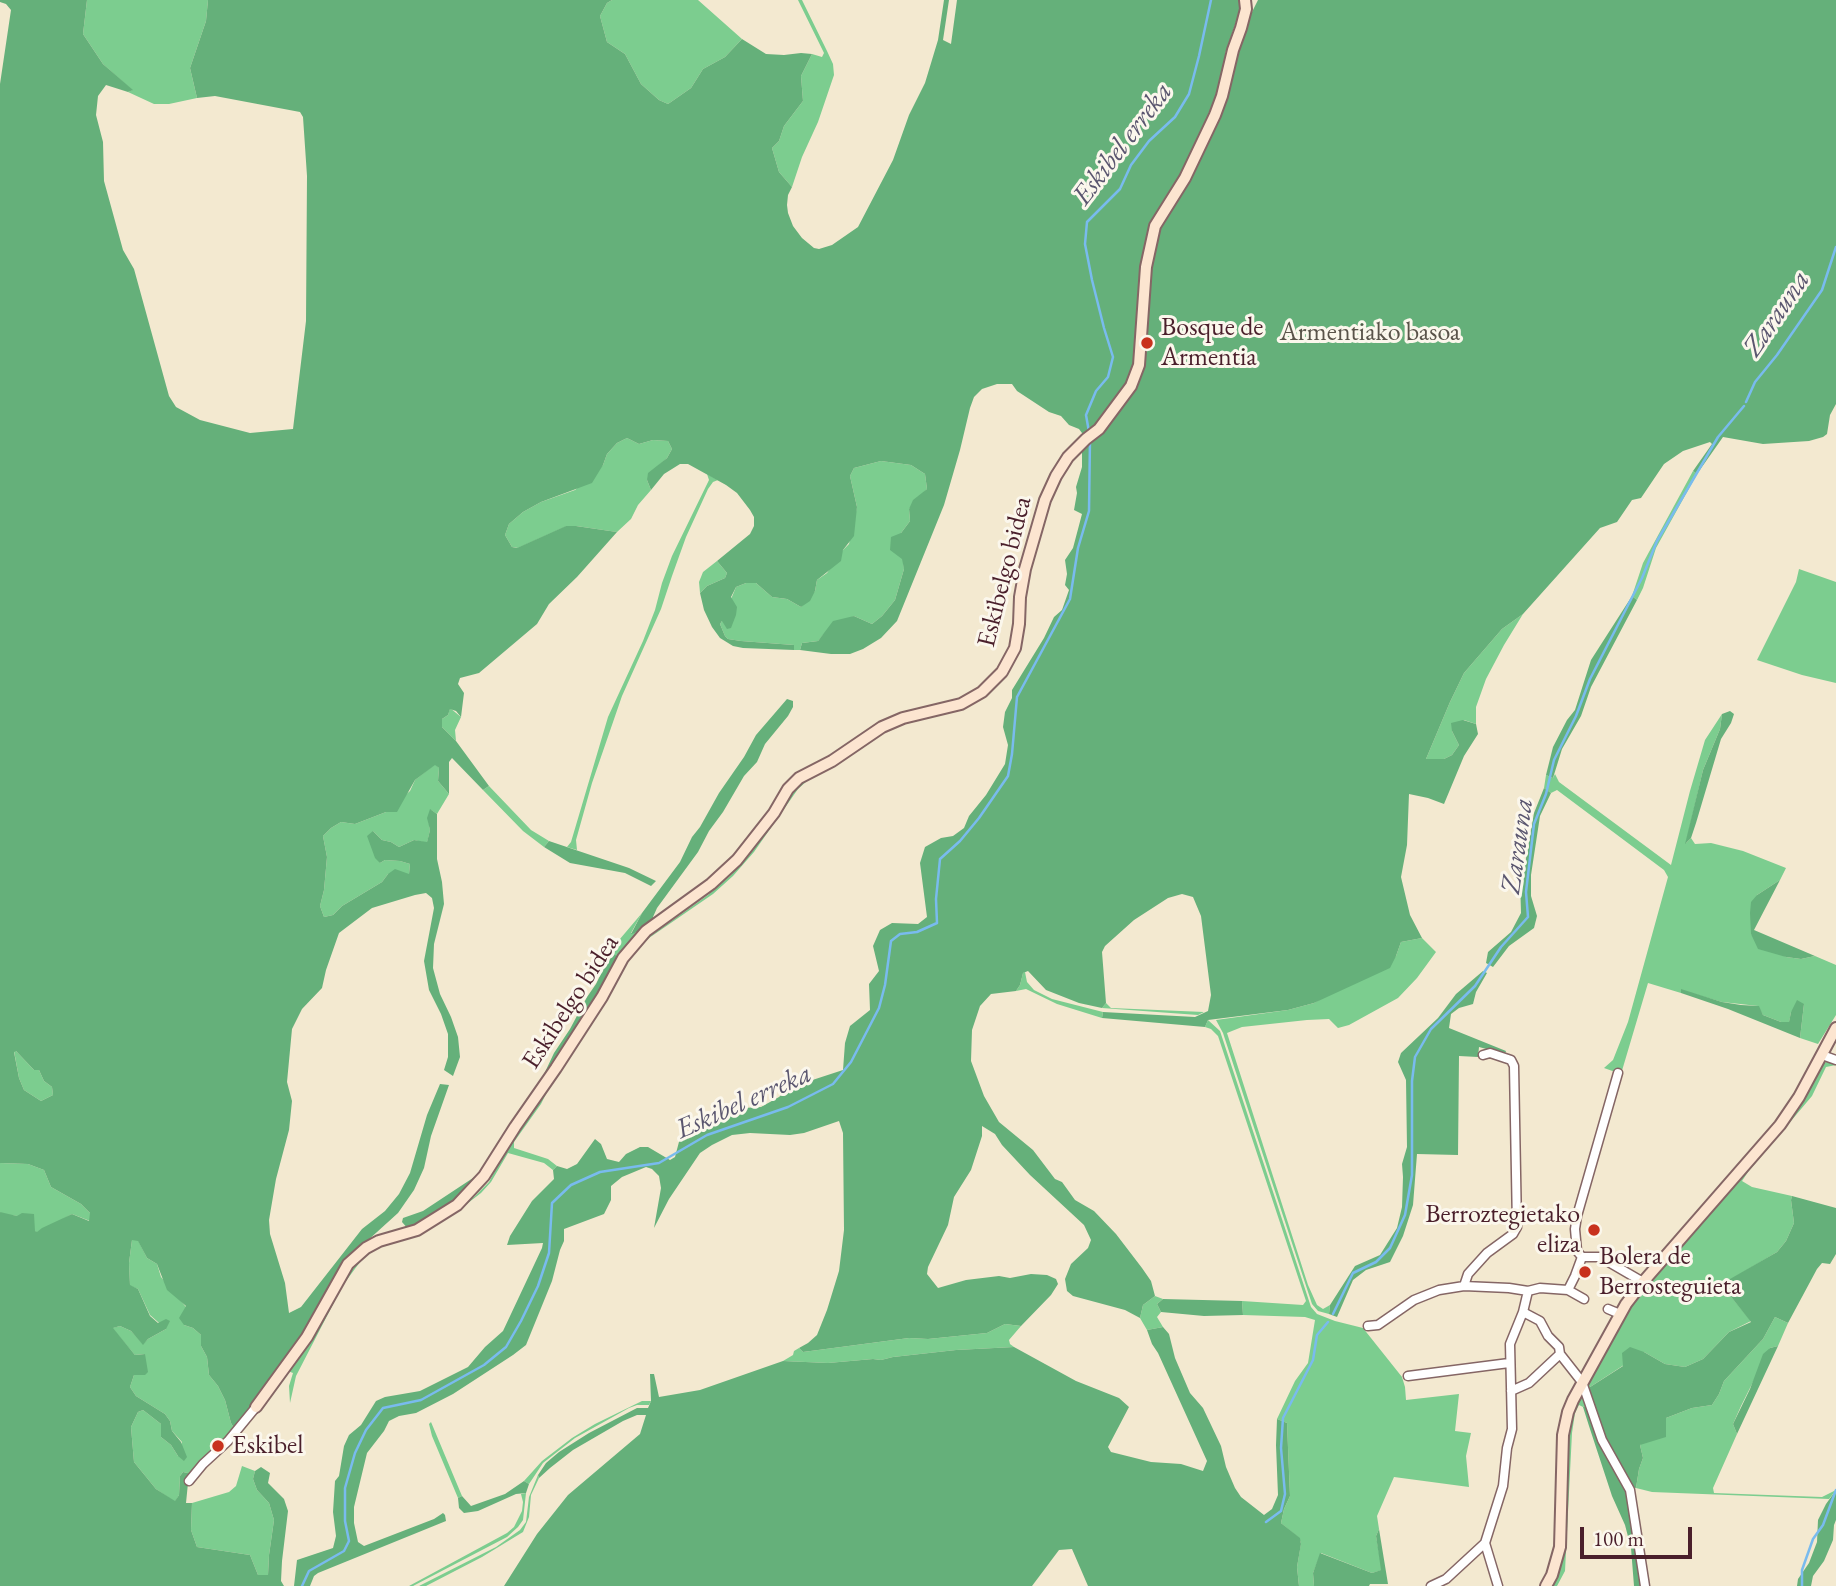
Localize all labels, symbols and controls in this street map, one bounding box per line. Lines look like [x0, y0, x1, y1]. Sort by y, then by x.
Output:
water label: Eskibel erreka [1066, 76, 1180, 212]
water label: Zarauna [1736, 265, 1818, 363]
place label: Bosque de Armentia [1161, 312, 1263, 374]
park label: Armentiako basoa [1280, 317, 1460, 349]
marker: Bosque de Armentia [1139, 335, 1155, 351]
street label: Eskibelgo bidea [971, 493, 1039, 651]
water label: Zarauna [1495, 796, 1541, 896]
street label: Eskibelgo bidea [516, 929, 626, 1075]
water label: Eskibel erreka [671, 1057, 817, 1147]
place label: Berroztegietako eliza [1425, 1199, 1580, 1260]
marker: Berroztegietako eliza [1586, 1222, 1602, 1238]
place label: Bolera de Berrosteguieta [1599, 1241, 1741, 1302]
marker: Bolera de Berrosteguieta [1577, 1264, 1593, 1280]
place label: Eskibel [232, 1430, 303, 1462]
marker: Eskibel [210, 1438, 226, 1454]
scale bar [1584, 1512, 1696, 1556]
text: 100 m [1593, 1525, 1644, 1552]

